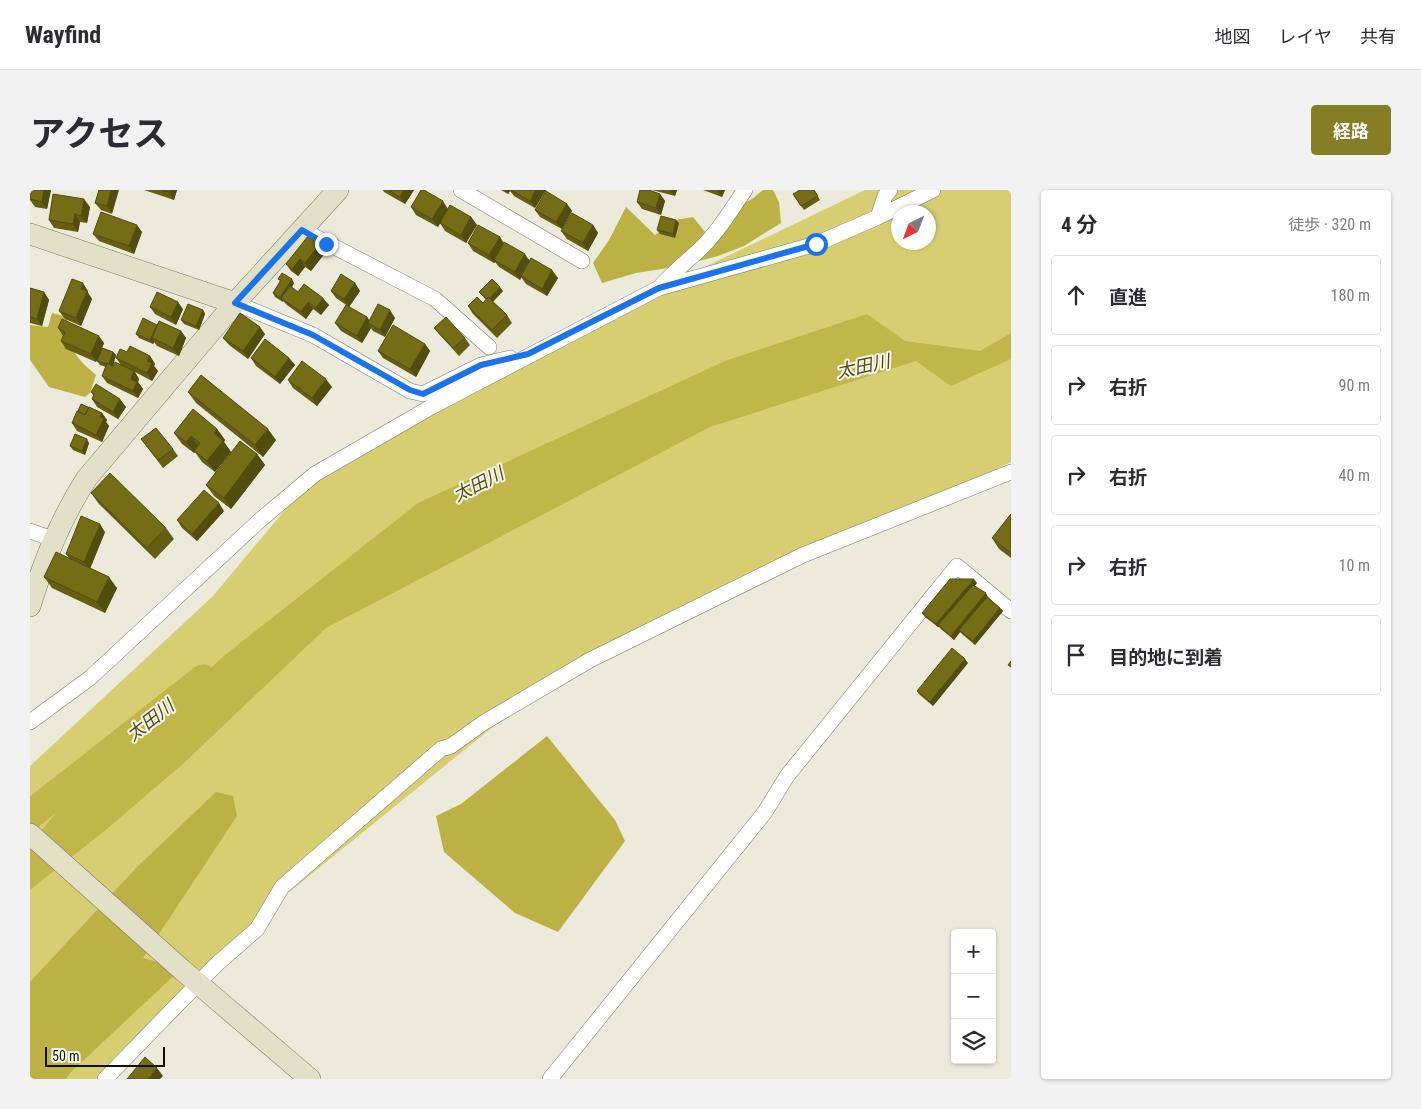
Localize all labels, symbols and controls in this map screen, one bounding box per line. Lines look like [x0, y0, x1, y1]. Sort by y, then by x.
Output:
text: Wayfind [25, 21, 101, 49]
text: 地図 [1215, 26, 1251, 47]
text: レイヤ [1279, 26, 1332, 47]
text: 共有 [1360, 26, 1396, 47]
button: 経路 [1311, 105, 1391, 155]
text: アクセス [30, 114, 168, 155]
north arrow [891, 205, 936, 250]
text: 4 分 [1061, 213, 1097, 237]
text: 徒歩 · 320 m [1288, 215, 1371, 234]
route end [315, 233, 338, 256]
route start [805, 233, 828, 256]
icon: ahead [1062, 281, 1090, 309]
text: 直進 [1109, 286, 1147, 309]
text: 180 m [1331, 286, 1370, 305]
water label: 太田川 [834, 350, 894, 382]
icon: right [1062, 371, 1090, 399]
text: 右折 [1109, 376, 1147, 399]
text: 90 m [1338, 376, 1370, 395]
water label: 太田川 [449, 461, 509, 506]
icon: right [1062, 461, 1090, 489]
text: 右折 [1109, 466, 1147, 489]
text: 40 m [1338, 466, 1370, 485]
icon: right [1062, 551, 1090, 579]
text: 右折 [1109, 556, 1147, 579]
text: 10 m [1338, 556, 1370, 575]
icon: arrive [1062, 641, 1090, 669]
text: 目的地に到着 [1109, 646, 1223, 669]
water label: 太田川 [122, 694, 179, 745]
map controls [951, 929, 996, 1064]
button: + [951, 929, 996, 974]
button: − [951, 974, 996, 1019]
button: layers [951, 1019, 996, 1064]
scale bar [45, 1044, 165, 1067]
text: 50 m [52, 1048, 80, 1064]

